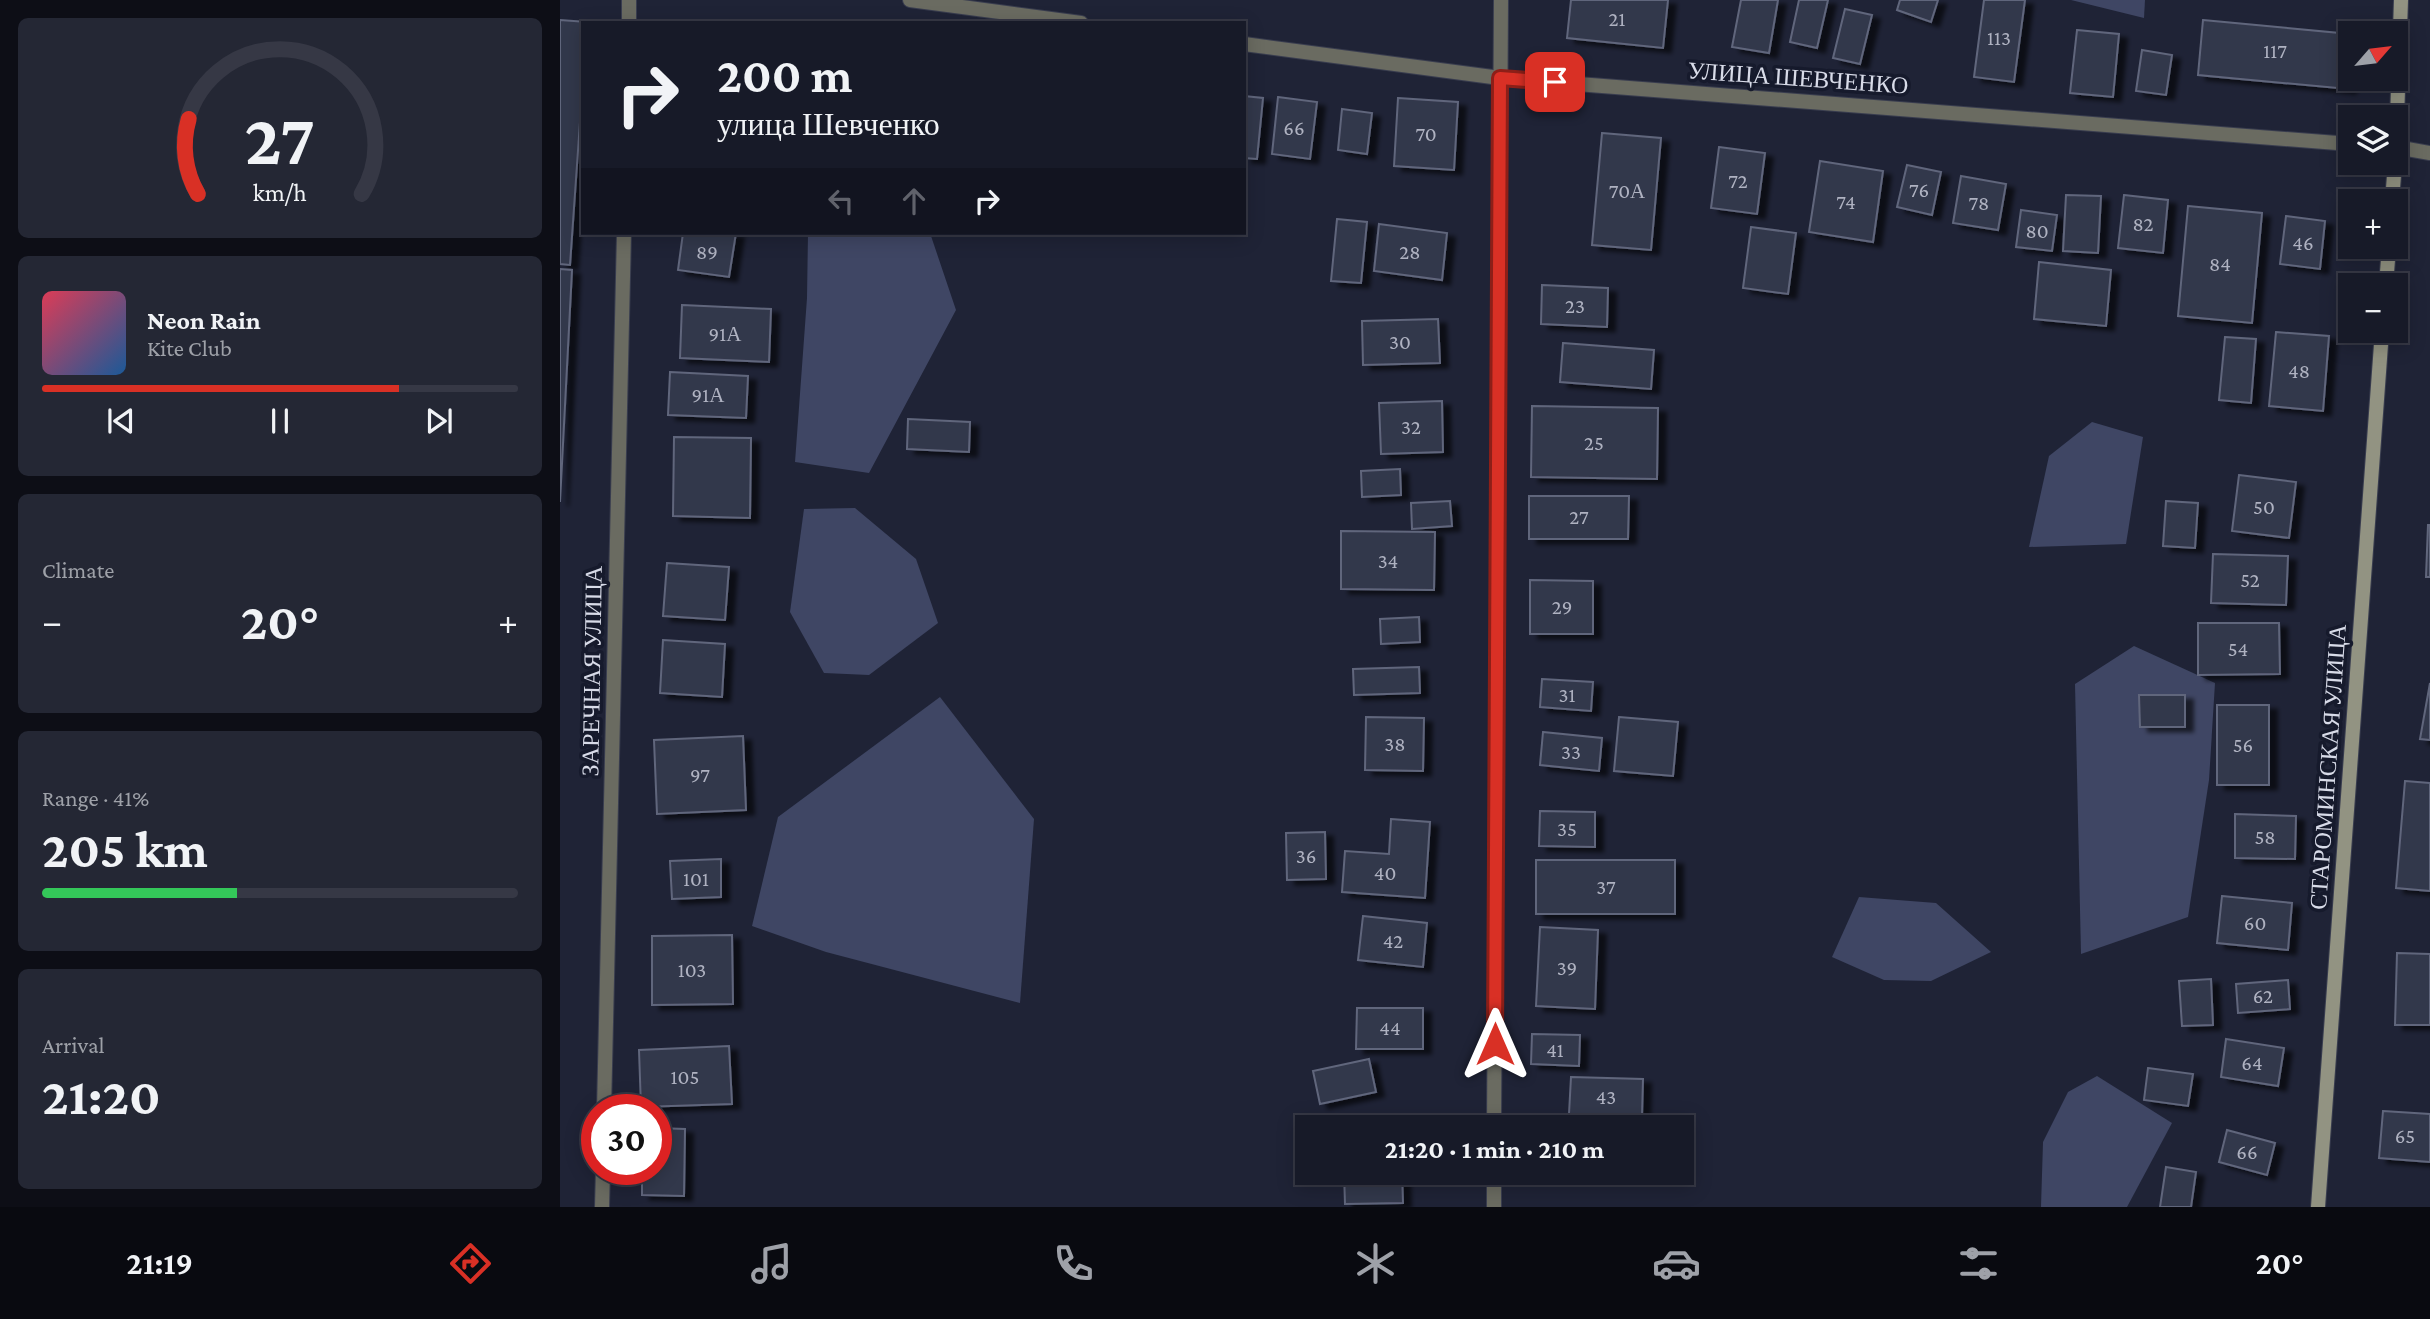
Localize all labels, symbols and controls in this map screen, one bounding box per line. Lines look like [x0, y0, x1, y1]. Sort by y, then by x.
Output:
house number: 21 [1609, 7, 1626, 31]
north arrow [2338, 21, 2408, 91]
map controls [2338, 21, 2408, 343]
house number: 113 [1987, 26, 2011, 50]
house number: 117 [2263, 39, 2287, 63]
text: 200 m [717, 48, 852, 103]
icon: right [602, 49, 693, 140]
pin [1525, 52, 1585, 112]
street label: УЛИЦА ШЕВЧЕНКО [1687, 56, 1909, 99]
icon: arrive [1536, 63, 1574, 101]
text: 27 [245, 99, 315, 180]
button: layers [2338, 105, 2408, 175]
text: улица Шевченко [717, 106, 940, 142]
house number: 66 [1283, 116, 1305, 140]
house number: 70 [1415, 122, 1437, 146]
house number: 72 [1728, 169, 1748, 193]
house number: 76 [1909, 178, 1929, 202]
text: km/h [253, 179, 307, 206]
house number: 70А [1609, 179, 1646, 203]
icon: left [822, 182, 860, 220]
icon: ahead [895, 182, 933, 220]
icon: right [968, 182, 1006, 220]
button: + [2338, 189, 2408, 259]
house number: 74 [1836, 190, 1856, 214]
house number: 78 [1969, 191, 1989, 215]
house number: 82 [2132, 212, 2154, 236]
house number: 80 [2025, 219, 2049, 243]
house number: 46 [2292, 231, 2314, 255]
house number: 89 [696, 240, 718, 264]
house number: 28 [1399, 240, 1421, 264]
house number: 84 [2209, 252, 2231, 276]
button: − [2338, 273, 2408, 343]
house number: 23 [1565, 294, 1585, 318]
text: Neon Rain [147, 306, 261, 335]
house number: 91А [709, 322, 742, 346]
house number: 30 [1389, 330, 1411, 354]
text: Kite Club [147, 335, 232, 361]
house number: 48 [2288, 359, 2310, 383]
house number: 91А [692, 383, 725, 407]
icon: previous [102, 402, 140, 440]
icon: pause [261, 402, 299, 440]
icon: next [420, 402, 458, 440]
house number: 32 [1401, 415, 1421, 439]
house number: 25 [1584, 431, 1604, 455]
house number: 50 [2253, 495, 2275, 519]
house number: 27 [1569, 505, 1589, 529]
house number: 34 [1378, 549, 1398, 573]
text: Climate [42, 557, 114, 583]
street label: ЗАРЕЧНАЯ УЛИЦА [576, 565, 607, 777]
house number: 52 [2240, 568, 2260, 592]
text: 20° [241, 592, 319, 650]
house number: 29 [1552, 595, 1572, 619]
text: − [42, 600, 62, 642]
text: + [498, 600, 518, 642]
street label: СТАРОМИНСКАЯ УЛИЦА [2304, 623, 2351, 911]
house number: 54 [2228, 637, 2248, 661]
house number: 31 [1559, 683, 1575, 707]
house number: 38 [1384, 732, 1406, 756]
house number: 56 [2233, 733, 2253, 757]
house number: 33 [1561, 740, 1581, 764]
house number: 97 [690, 763, 710, 787]
text: Range · 41% [42, 785, 149, 811]
house number: 35 [1557, 817, 1577, 841]
text: 205 km [42, 820, 208, 878]
house number: 58 [2254, 825, 2276, 849]
house number: 36 [1296, 844, 1316, 868]
house number: 40 [1374, 861, 1396, 885]
house number: 101 [683, 867, 709, 891]
house number: 37 [1596, 875, 1616, 899]
house number: 60 [2244, 911, 2266, 935]
house number: 42 [1383, 929, 1403, 953]
house number: 39 [1557, 956, 1577, 980]
house number: 103 [678, 958, 706, 982]
house number: 62 [2253, 984, 2273, 1008]
position arrow [1458, 1007, 1532, 1081]
house number: 44 [1379, 1016, 1401, 1040]
text: Arrival [42, 1032, 105, 1058]
house number: 41 [1546, 1038, 1564, 1062]
house number: 64 [2241, 1051, 2263, 1075]
house number: 105 [671, 1065, 699, 1089]
text: 21:20 [42, 1067, 161, 1125]
house number: 43 [1596, 1085, 1616, 1109]
speed limit sign: 30 [581, 1094, 672, 1185]
house number: 65 [2395, 1124, 2415, 1148]
text: 21:20 · 1 min · 210 m [1385, 1135, 1604, 1164]
house number: 66 [2236, 1140, 2258, 1164]
icon: directions [446, 1239, 495, 1288]
icon: music [747, 1239, 796, 1288]
icon: phone [1049, 1239, 1098, 1288]
icon: climate [1351, 1239, 1400, 1288]
icon: car [1652, 1239, 1701, 1288]
icon: filters [1954, 1239, 2003, 1288]
text: 21:19 [126, 1245, 193, 1281]
text: 20° [2255, 1245, 2304, 1281]

